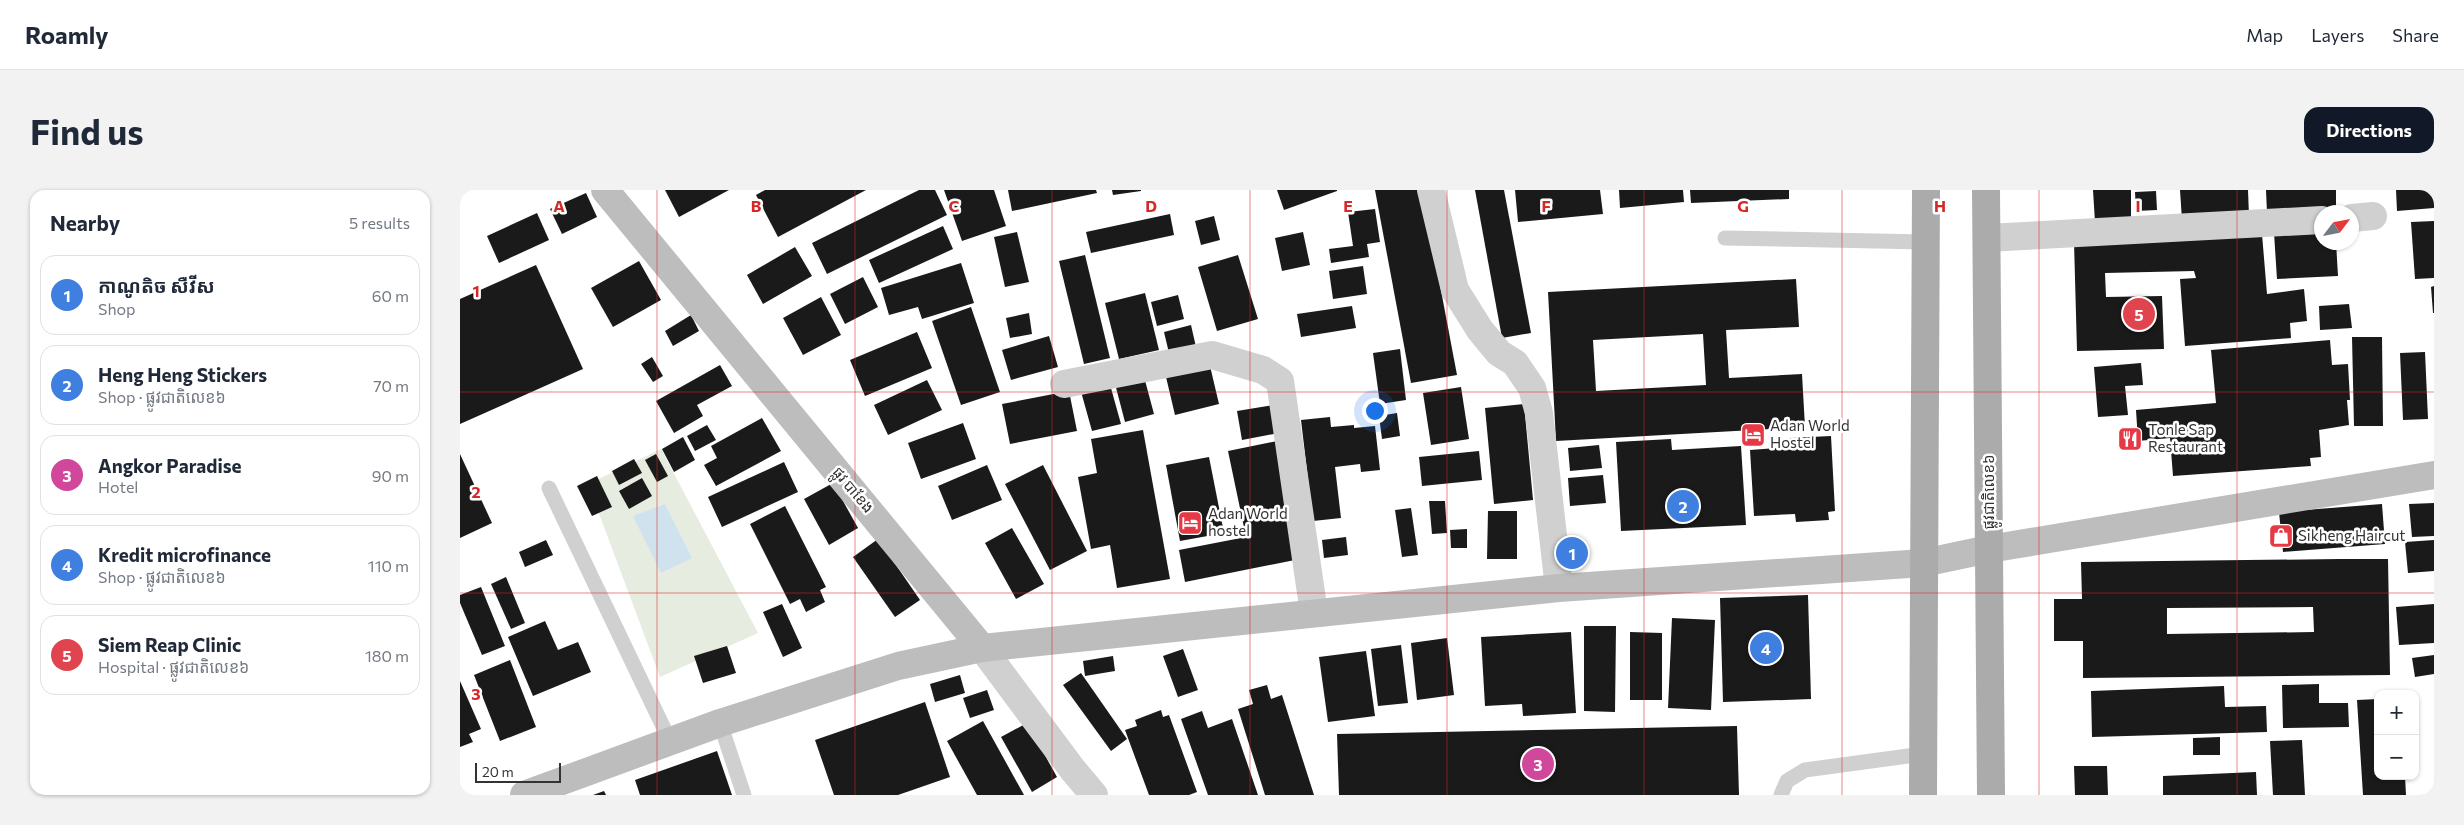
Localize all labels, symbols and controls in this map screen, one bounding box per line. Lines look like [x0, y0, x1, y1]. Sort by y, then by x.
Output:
text: Roamly [25, 20, 108, 49]
text: Map [2246, 24, 2283, 46]
text: Layers [2311, 24, 2364, 46]
text: Share [2392, 24, 2439, 46]
button: Directions [2304, 107, 2434, 153]
text: Find us [30, 109, 144, 152]
text: A [553, 196, 565, 215]
text: B [751, 196, 762, 215]
text: C [949, 196, 960, 215]
text: D [1145, 196, 1157, 215]
text: E [1343, 196, 1353, 215]
text: F [1541, 196, 1551, 215]
text: G [1737, 196, 1749, 215]
text: H [1934, 196, 1946, 215]
text: I [2135, 196, 2141, 215]
north arrow [2314, 205, 2359, 250]
text: Nearby [50, 210, 120, 235]
text: 5 results [349, 213, 410, 232]
text: កាណូតិច សឺវីស [98, 274, 215, 297]
text: 1 [472, 281, 480, 300]
text: 1 [63, 286, 71, 305]
text: 60 m [372, 286, 409, 305]
pin: 5 [2123, 295, 2155, 333]
text: Shop [98, 299, 136, 318]
text: Heng Heng Stickers [98, 363, 267, 386]
text: 2 [62, 376, 72, 395]
text: 70 m [373, 376, 409, 395]
text: Shop · ផ្លូវជាតិលេខ៦ [98, 387, 226, 406]
your location [1362, 398, 1388, 424]
place label: Adan World Hostel [1770, 416, 1850, 451]
place label: Tonle Sap Restaurant [2148, 420, 2223, 455]
hotel icon: Adan World Hostel [1740, 422, 1766, 448]
restaurant icon: Tonle Sap Restaurant [2117, 426, 2143, 452]
text: Angkor Paradise [98, 454, 242, 477]
street label: ផ្លូវជាតិលេខ៦ [1979, 454, 2002, 530]
street label: ផ្លូវ បាខែង [825, 463, 878, 520]
text: 3 [62, 466, 72, 485]
text: 90 m [372, 466, 409, 485]
text: Hotel [98, 477, 138, 496]
text: 2 [471, 482, 481, 501]
pin: 2 [1667, 487, 1699, 525]
place label: Adan World hostel [1208, 504, 1288, 539]
hotel icon: Adan World hostel [1177, 510, 1203, 536]
shop icon: Sikheng Haircut [2268, 523, 2294, 549]
place label: Sikheng Haircut [2298, 526, 2406, 544]
pin: 1 [1556, 534, 1588, 572]
text: Kredit microfinance [98, 543, 271, 566]
text: 4 [62, 556, 72, 575]
text: 110 m [368, 556, 409, 575]
text: Shop · ផ្លូវជាតិលេខ៦ [98, 567, 226, 586]
pin: 4 [1750, 629, 1782, 667]
text: Siem Reap Clinic [98, 633, 241, 656]
text: 5 [62, 646, 72, 665]
text: 180 m [365, 646, 409, 665]
text: Hospital · ផ្លូវជាតិលេខ៦ [98, 657, 249, 676]
text: 3 [471, 684, 481, 703]
map controls [2374, 690, 2419, 780]
button: + [2374, 690, 2419, 735]
button: − [2374, 735, 2419, 780]
pin: 3 [1522, 745, 1554, 783]
scale bar [475, 760, 561, 783]
text: 20 m [482, 763, 514, 780]

